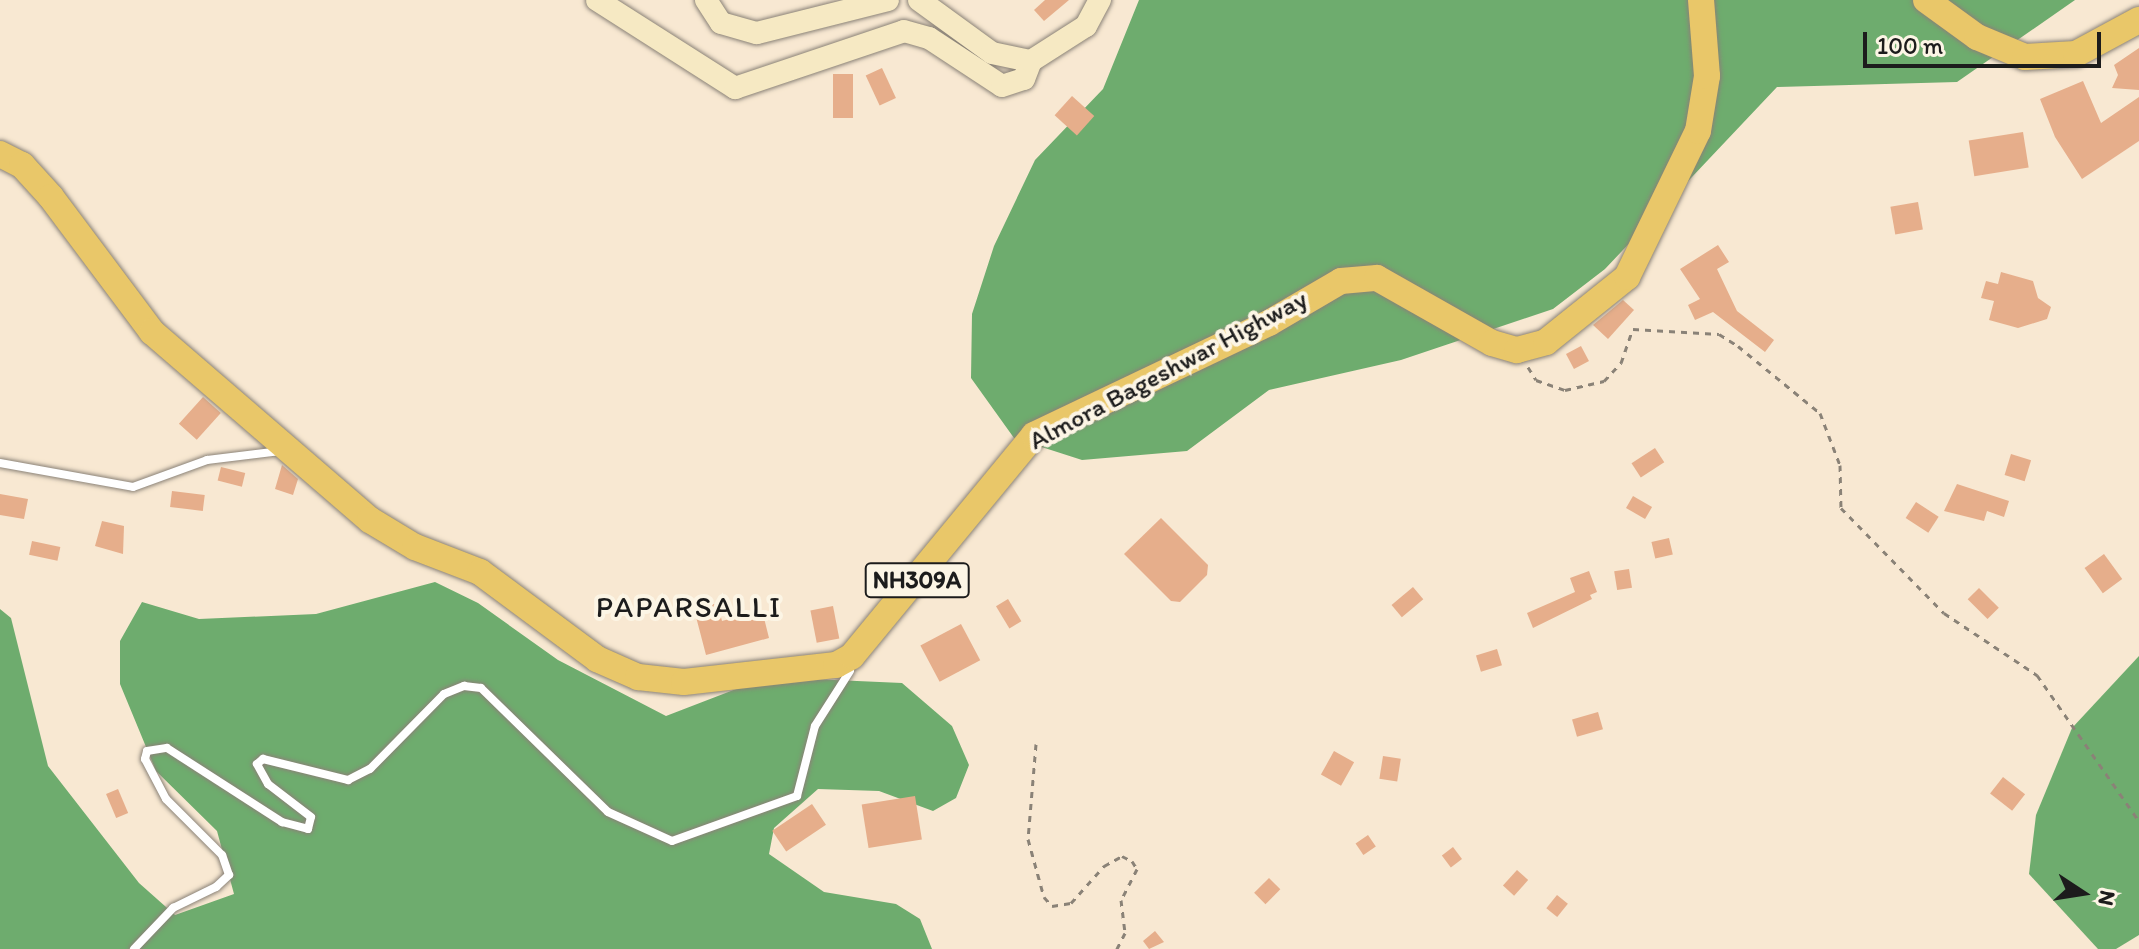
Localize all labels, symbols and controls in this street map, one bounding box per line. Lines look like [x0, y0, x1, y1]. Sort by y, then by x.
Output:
scale bar [1867, 16, 2105, 66]
text: 100 m [1877, 31, 1943, 60]
street label: Almora Bageshwar Highway [1024, 284, 1312, 456]
road number: NH309A [863, 560, 971, 600]
district label: PAPARSALLI [595, 589, 783, 625]
north arrow [2043, 853, 2123, 933]
text: N [2092, 888, 2122, 908]

